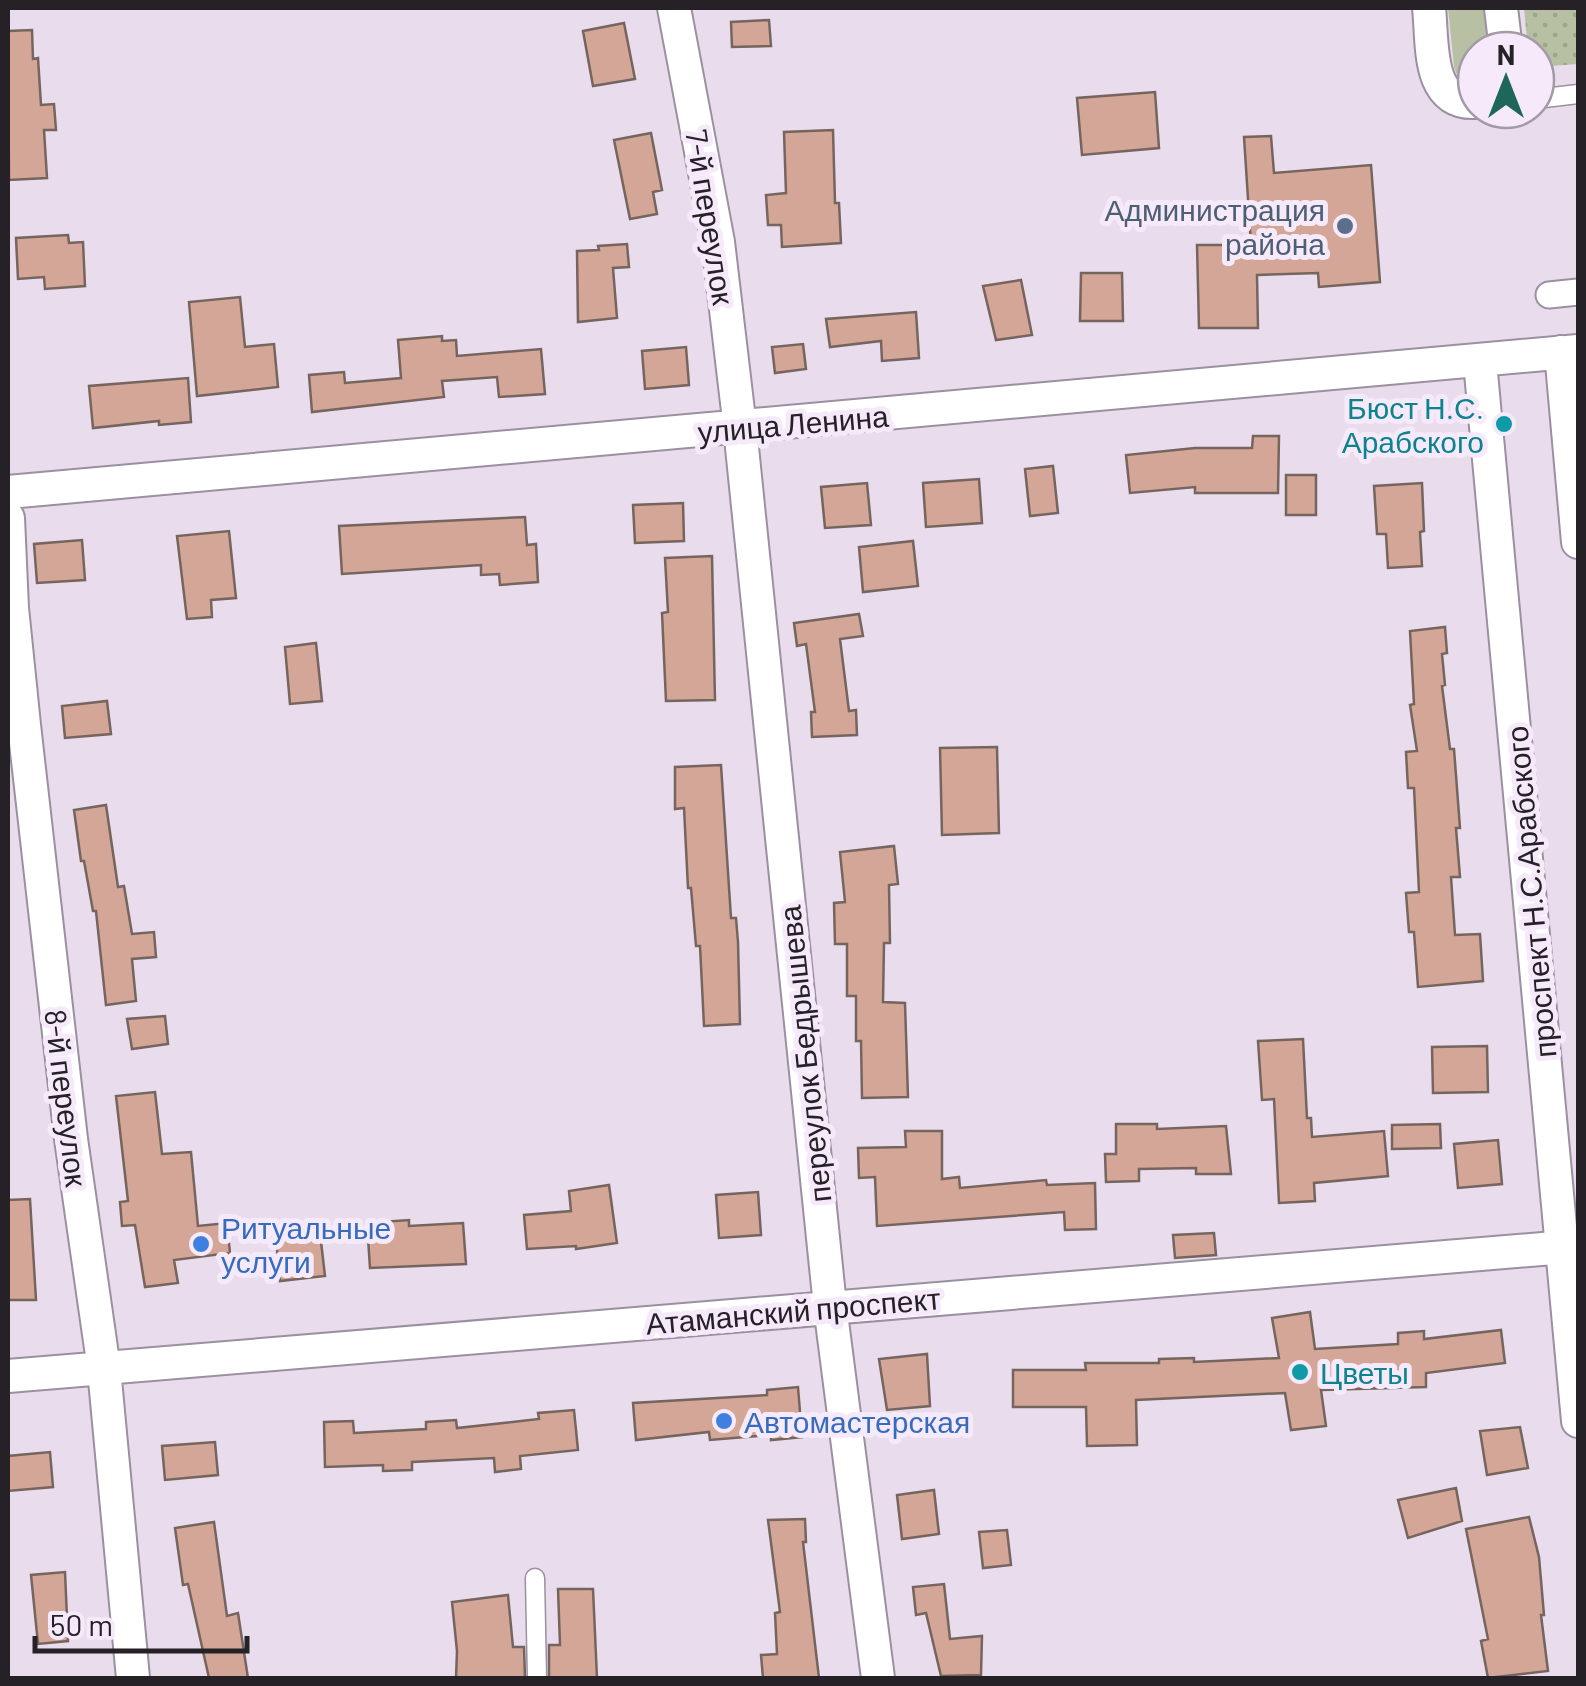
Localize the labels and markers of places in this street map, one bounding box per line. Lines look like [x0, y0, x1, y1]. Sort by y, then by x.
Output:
place label: Администрация района [1104, 191, 1325, 261]
marker: Администрация района [1334, 215, 1356, 237]
place label: Бюст Н.С. Арабского [1342, 389, 1484, 459]
marker: Бюст Н.С. Арабского [1493, 413, 1515, 435]
place label: Ритуальные услуги [221, 1209, 391, 1279]
marker: Ритуальные услуги [190, 1233, 212, 1255]
place label: Цветы [1320, 1354, 1409, 1390]
marker: Цветы [1289, 1361, 1311, 1383]
place label: Автомастерская [744, 1403, 970, 1439]
marker: Автомастерская [713, 1410, 735, 1432]

